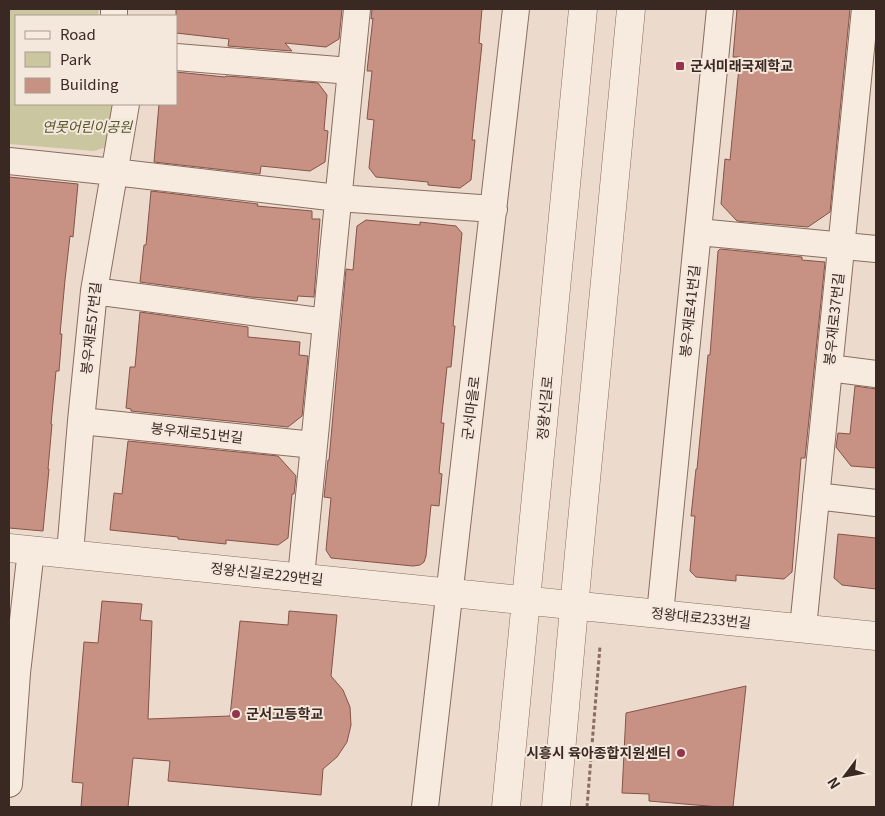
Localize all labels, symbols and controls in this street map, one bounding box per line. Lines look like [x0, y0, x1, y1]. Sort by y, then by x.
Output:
legend [15, 15, 178, 105]
text: Road [60, 23, 96, 44]
text: Park [60, 48, 92, 69]
place label: 군서미래국제학교 [690, 55, 793, 75]
marker: 군서미래국제학교 [674, 60, 686, 72]
text: Building [60, 73, 119, 94]
park label: 연못어린이공원 [42, 116, 133, 136]
street label: 봉우재로41번길 [674, 264, 704, 358]
street label: 봉우재로37번길 [818, 272, 848, 366]
street label: 봉우재로57번길 [75, 281, 105, 375]
street label: 군서마을로 [456, 375, 484, 441]
street label: 정왕신길로 [531, 375, 557, 441]
street label: 봉우재로51번길 [150, 417, 244, 447]
street label: 정왕신길로229번길 [210, 557, 325, 589]
street label: 정왕대로233번길 [650, 602, 752, 632]
place label: 군서고등학교 [246, 703, 323, 723]
marker: 군서고등학교 [230, 708, 242, 720]
place label: 시흥시 육아종합지원센터 [526, 742, 671, 762]
marker: 시흥시 육아종합지원센터 [675, 747, 687, 759]
north arrow [820, 751, 870, 801]
text: N [822, 774, 844, 793]

